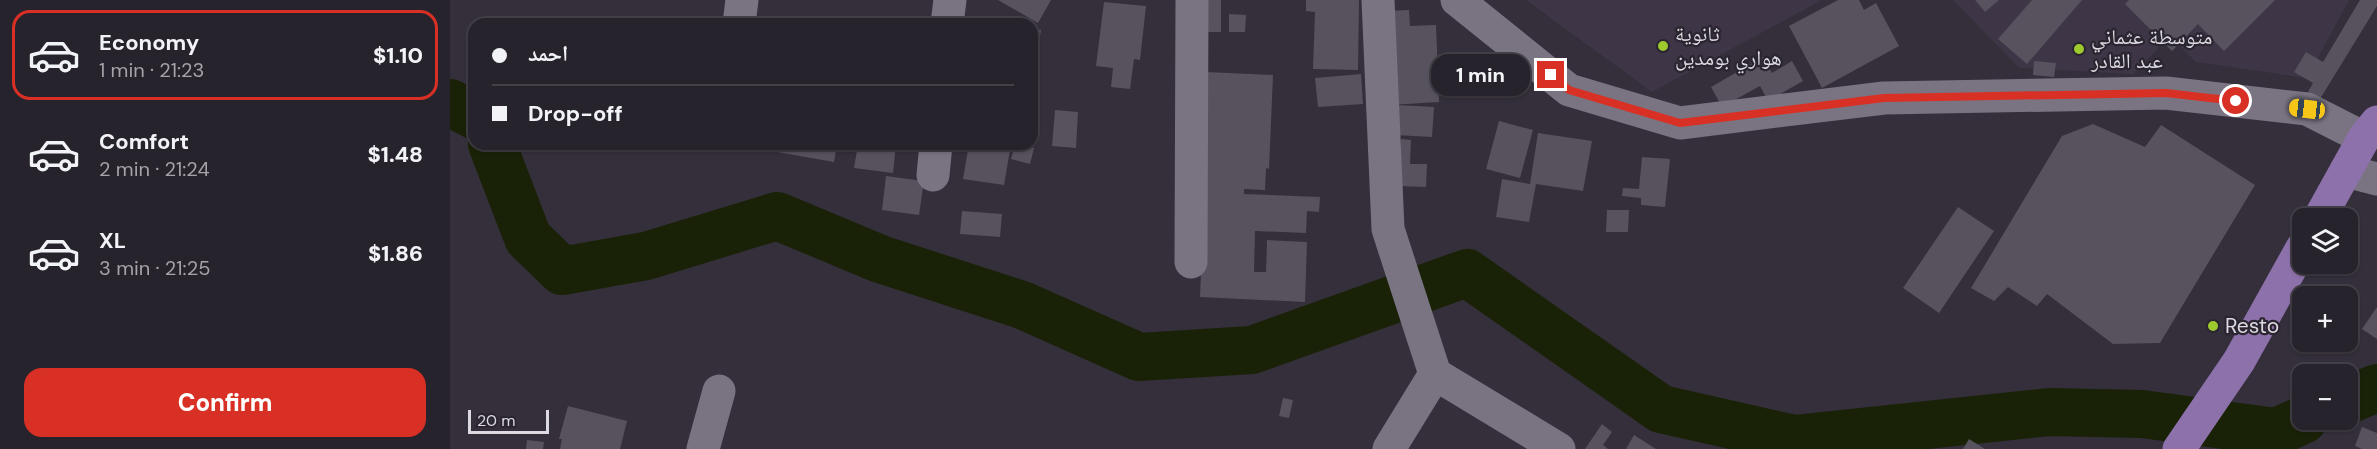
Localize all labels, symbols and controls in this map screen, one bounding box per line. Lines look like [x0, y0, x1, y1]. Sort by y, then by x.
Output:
place label: ثانوية هواري بومدين [1675, 20, 1782, 74]
place label: متوسطة عثماني عبد القادر [2090, 23, 2212, 75]
icon: car [27, 28, 81, 82]
text: Economy [99, 28, 199, 57]
text: احمد [528, 39, 568, 68]
marker: ثانوية هواري بومدين [1656, 39, 1670, 53]
text: $1.10 [373, 41, 423, 70]
marker: متوسطة عثماني عبد القادر [2072, 42, 2086, 56]
callout: 1 min [1431, 54, 1530, 96]
text: 1 min · 21:23 [99, 57, 204, 83]
route end [1537, 61, 1564, 88]
text: 1 min [1456, 62, 1505, 88]
route start [2222, 87, 2249, 114]
car [2288, 98, 2326, 120]
text: Drop-off [528, 99, 623, 128]
icon: car [27, 127, 81, 181]
text: Comfort [99, 127, 189, 156]
text: $1.48 [367, 140, 423, 169]
text: 2 min · 21:24 [99, 156, 210, 182]
map controls [2292, 208, 2358, 430]
button: layers [2292, 208, 2358, 274]
icon: car [27, 226, 81, 280]
text: XL [99, 226, 126, 255]
text: $1.86 [368, 239, 423, 268]
text: 3 min · 21:25 [99, 255, 210, 281]
button: + [2292, 286, 2358, 352]
place label: Resto [2225, 312, 2279, 340]
marker: Resto [2206, 319, 2220, 333]
button: − [2292, 364, 2358, 430]
button: Confirm [24, 368, 426, 437]
scale bar [468, 407, 549, 434]
text: 20 m [477, 410, 516, 431]

